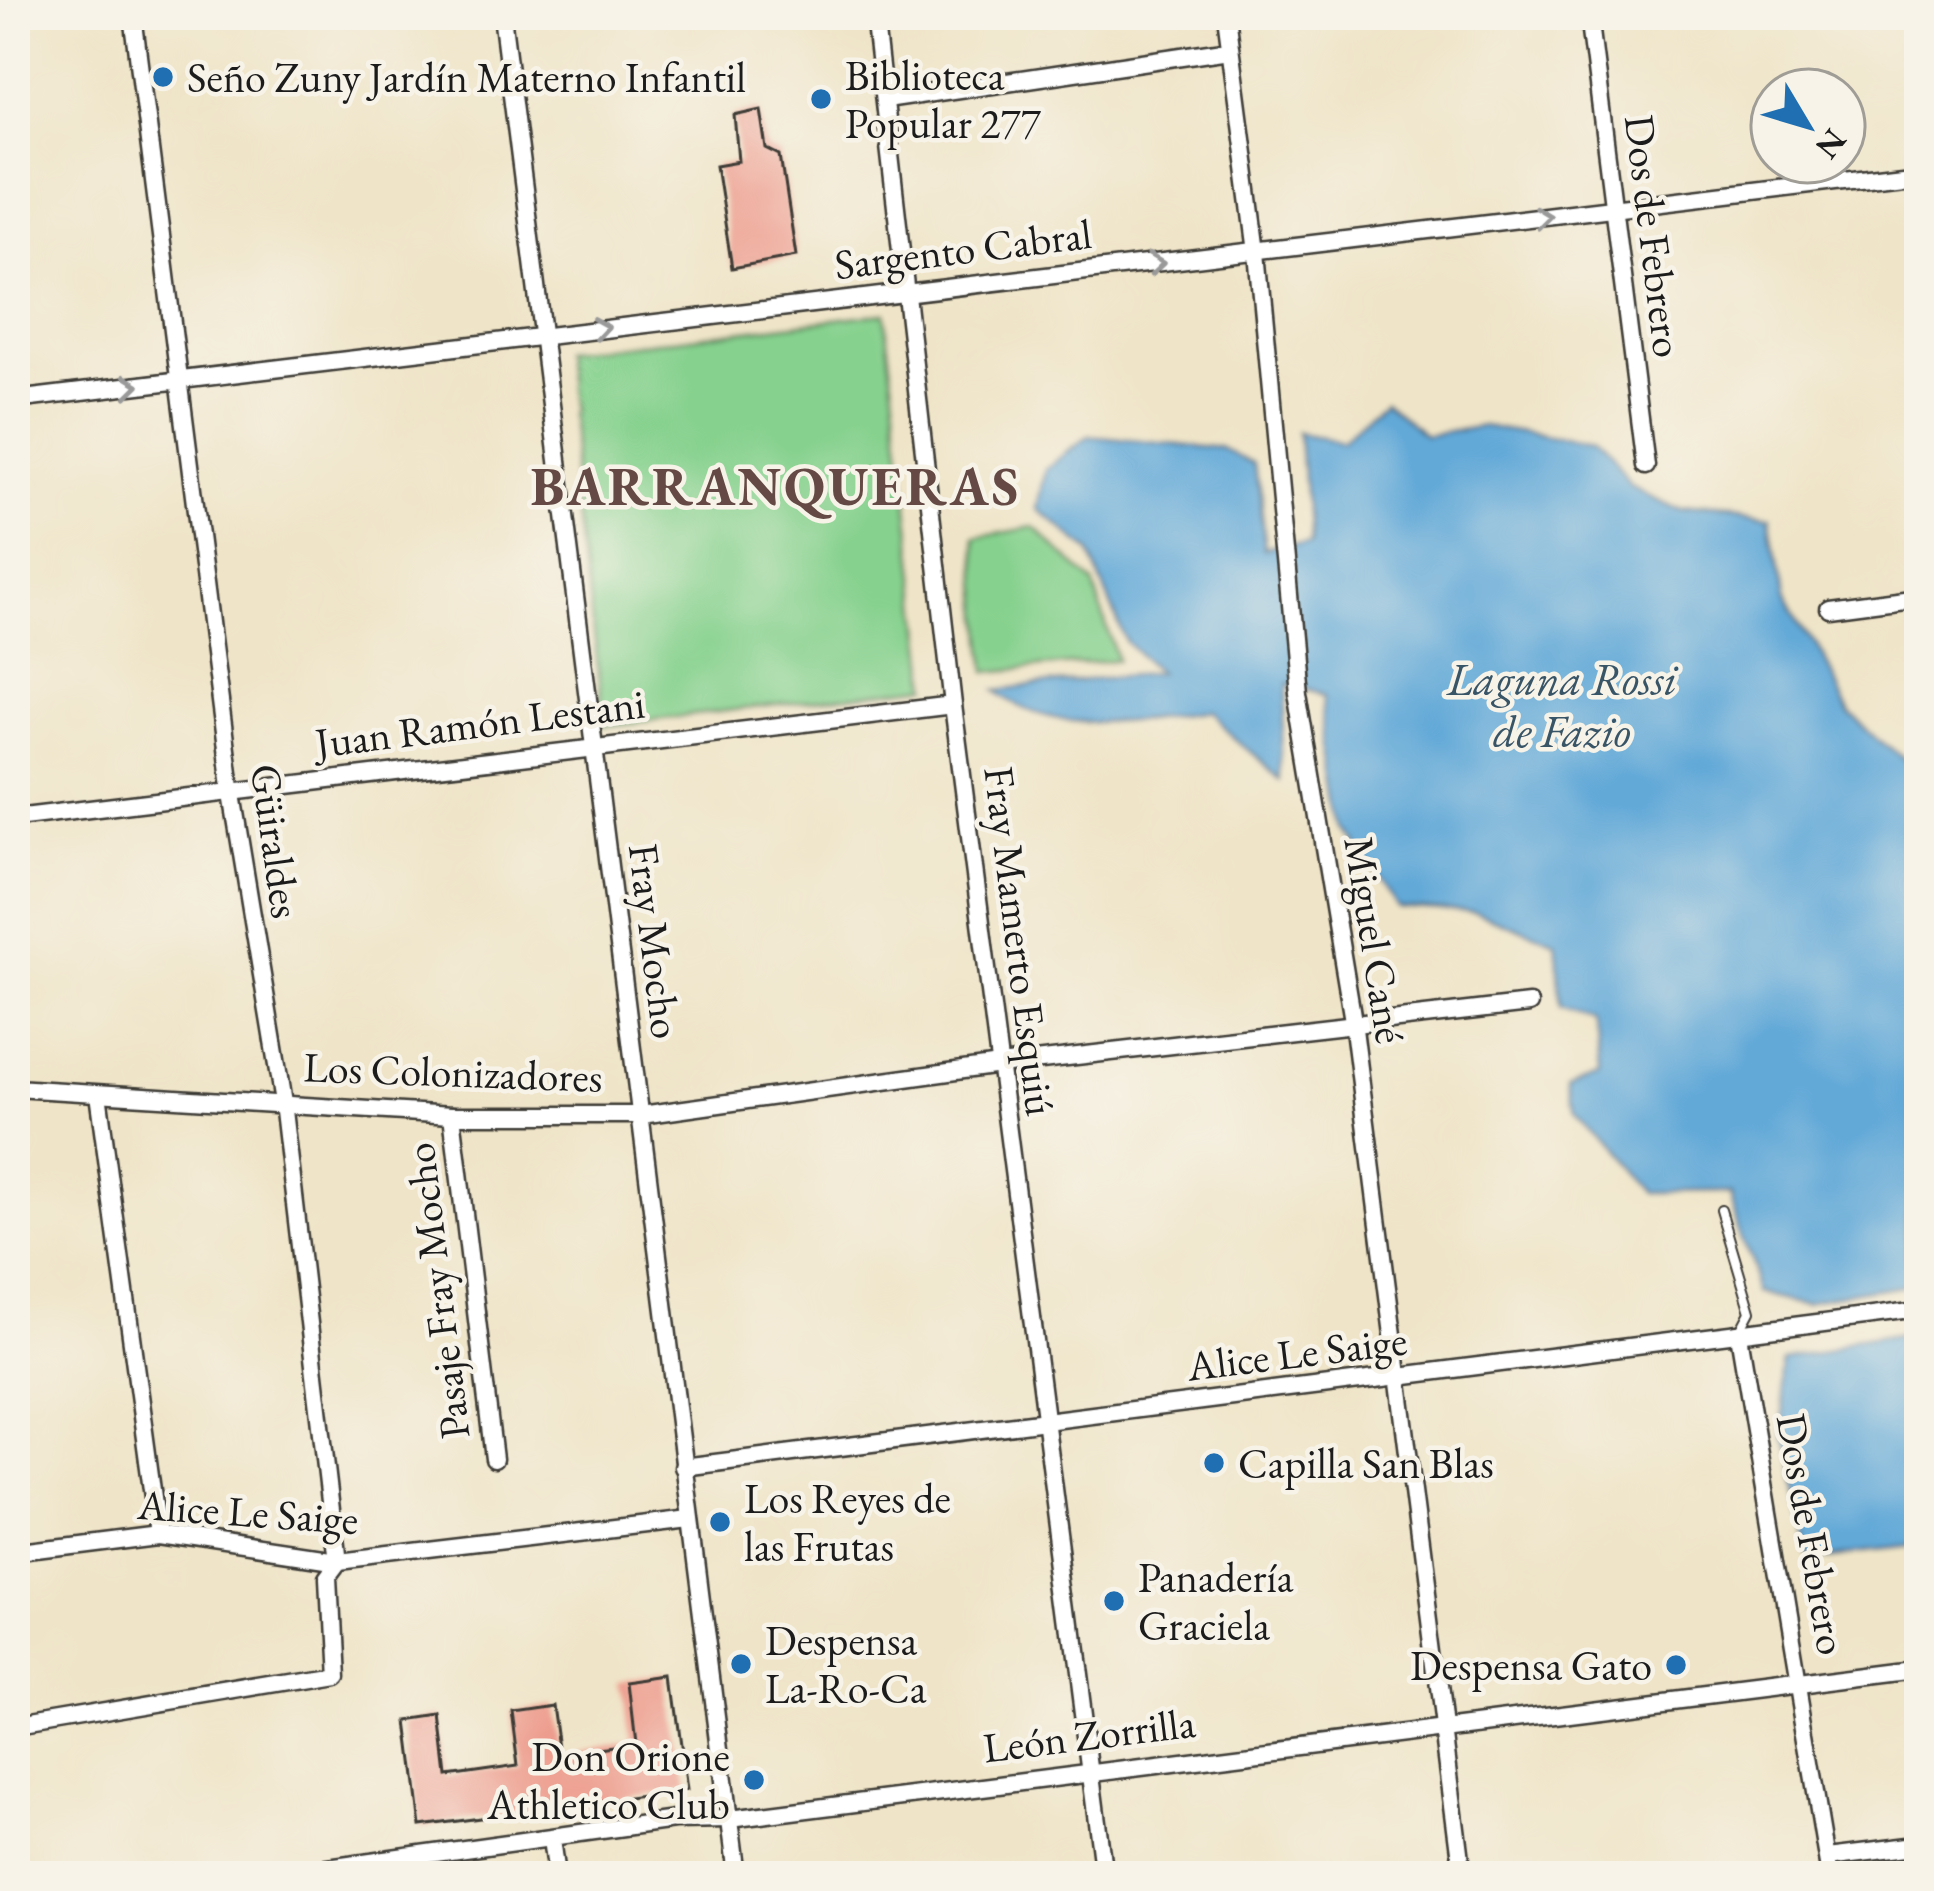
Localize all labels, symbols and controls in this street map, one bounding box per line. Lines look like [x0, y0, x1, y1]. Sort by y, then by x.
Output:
place label: Biblioteca Popular 277 [845, 48, 1041, 151]
place label: Seño Zuny Jardín Materno Infantil [187, 50, 746, 105]
marker: Seño Zuny Jardín Materno Infantil [150, 64, 176, 90]
north arrow [1748, 66, 1868, 186]
marker: Biblioteca Popular 277 [808, 86, 834, 112]
street label: Dos de Febrero [1612, 112, 1696, 360]
text: N [1806, 120, 1856, 168]
one-way arrow [1533, 204, 1553, 230]
street label: Sargento Cabral [831, 206, 1095, 292]
one-way arrow [1146, 251, 1166, 277]
one-way arrow [592, 316, 611, 342]
one-way arrow [121, 373, 141, 399]
district label: BARRANQUERAS [531, 451, 1021, 521]
water label: Laguna Rossi de Fazio [1446, 650, 1679, 760]
street label: Juan Ramón Lestani [309, 676, 648, 771]
street label: Güiraldes [238, 760, 314, 922]
street label: Fray Mamerto Esquiú [971, 763, 1069, 1119]
street label: Miguel Cané [1332, 833, 1418, 1047]
street label: Fray Mocho [616, 840, 694, 1042]
street label: Los Colonizadores [303, 1039, 603, 1105]
street label: Pasaje Fray Mocho [392, 1140, 482, 1442]
street label: Alice Le Saige [1183, 1312, 1410, 1394]
street label: Dos de Febrero [1764, 1409, 1860, 1659]
place label: Capilla San Blas [1238, 1436, 1494, 1491]
marker: Capilla San Blas [1201, 1450, 1227, 1476]
place label: Los Reyes de las Frutas [744, 1471, 951, 1574]
street label: Alice Le Saige [135, 1477, 360, 1547]
marker: Los Reyes de las Frutas [707, 1509, 733, 1535]
place label: Panadería Graciela [1138, 1550, 1294, 1653]
marker: Panadería Graciela [1101, 1588, 1127, 1614]
place label: Despensa La-Ro-Ca [765, 1613, 927, 1716]
place label: Despensa Gato [1410, 1638, 1652, 1693]
marker: Despensa La-Ro-Ca [728, 1651, 754, 1677]
marker: Despensa Gato [1663, 1652, 1689, 1678]
street label: León Zorrilla [980, 1695, 1198, 1775]
place label: Don Orione Athletico Club [486, 1729, 730, 1832]
marker: Don Orione Athletico Club [741, 1767, 767, 1793]

